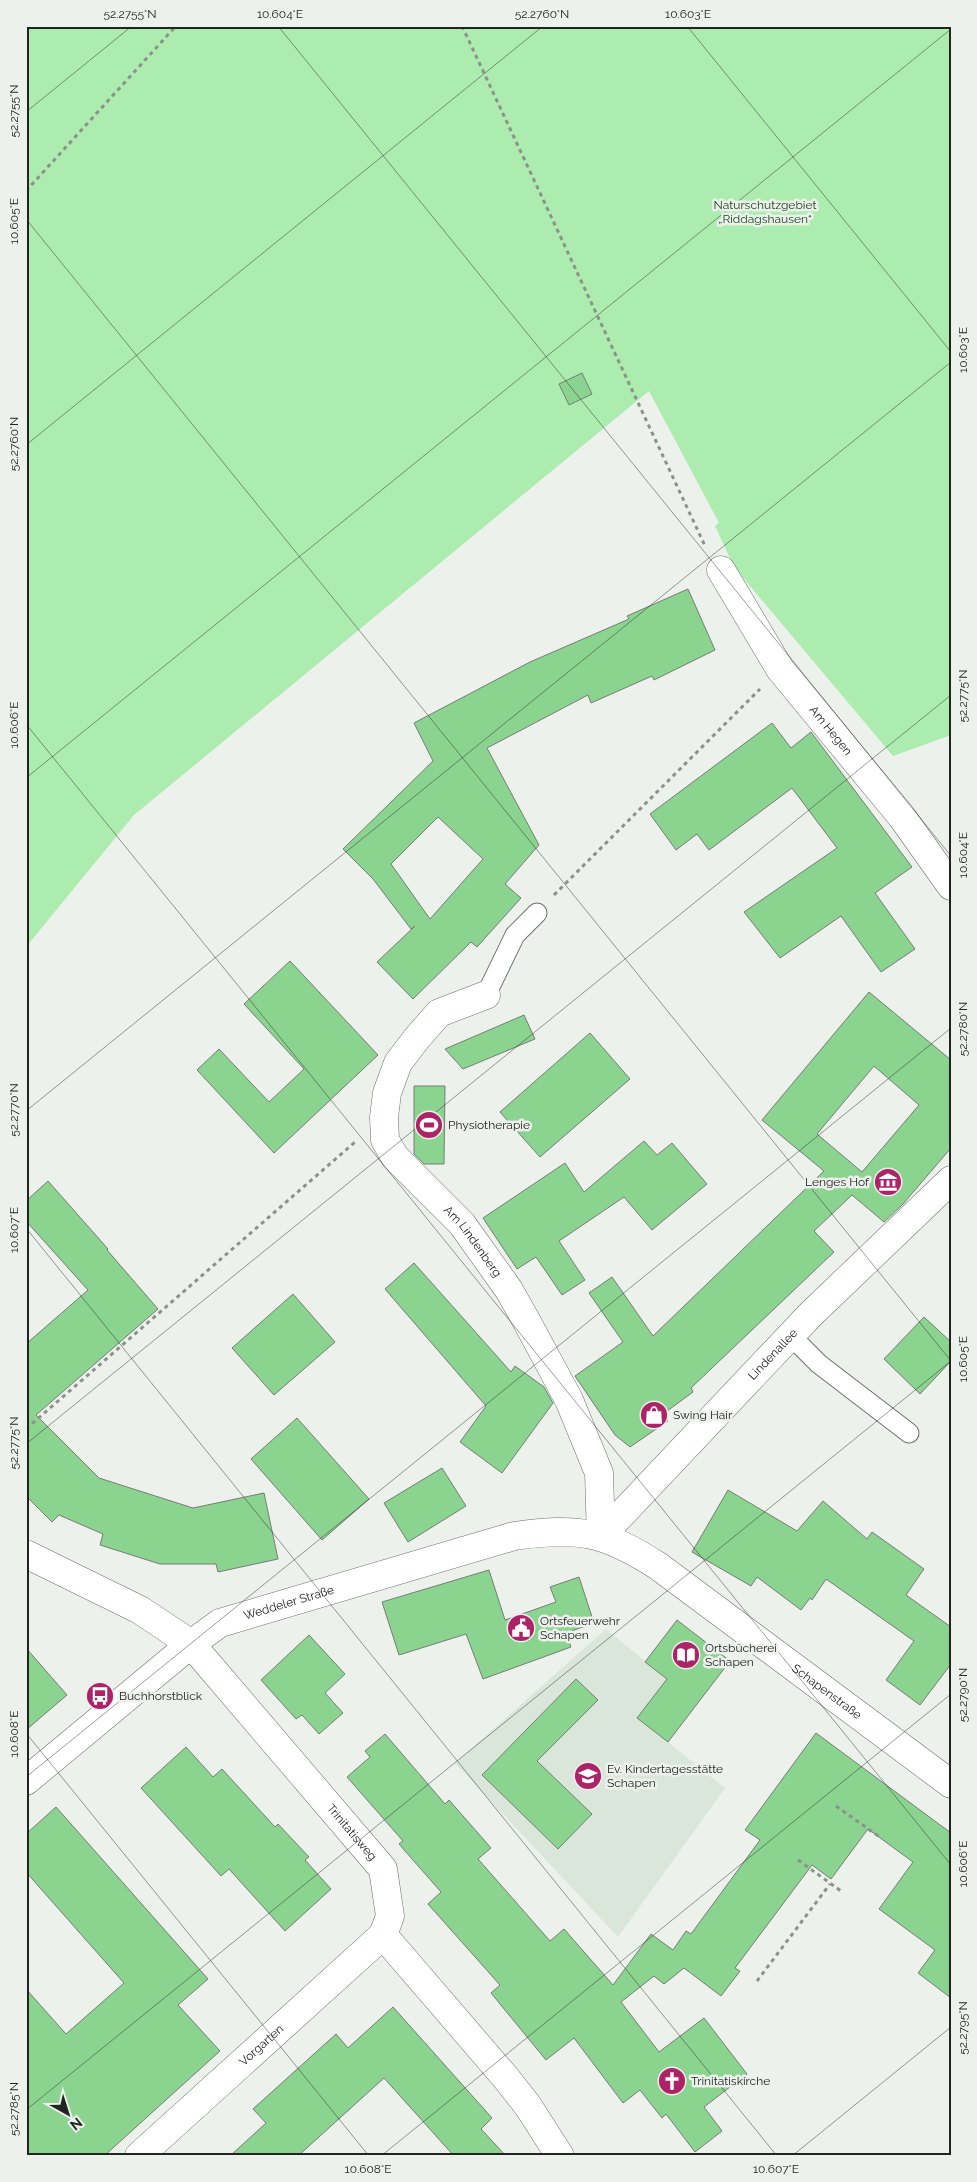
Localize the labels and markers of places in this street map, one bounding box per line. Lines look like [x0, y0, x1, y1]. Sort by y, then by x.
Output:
sports icon: Physiotherapie [414, 1110, 444, 1140]
place label: Physiotherapie [448, 1118, 530, 1132]
museum icon: Lenges Hof [873, 1167, 903, 1197]
place label: Lenges Hof [805, 1175, 870, 1189]
shop icon: Swing Hair [639, 1400, 669, 1430]
place label: Swing Hair [673, 1408, 733, 1422]
public building icon: Ortsfeuerwehr Schapen [506, 1613, 536, 1643]
place label: Ortsfeuerwehr Schapen [540, 1614, 621, 1642]
library icon: Ortsbücherei Schapen [671, 1640, 701, 1670]
place label: Ortsbücherei Schapen [705, 1641, 777, 1669]
bus stop icon: Buchhorstblick [85, 1681, 115, 1711]
place label: Buchhorstblick [119, 1689, 203, 1703]
school or university icon: Ev. Kindertagesstätte Schapen [573, 1761, 603, 1791]
place label: Ev. Kindertagesstätte Schapen [607, 1762, 723, 1790]
church icon: Trinitatiskirche [657, 2066, 687, 2096]
place label: Trinitatiskirche [691, 2074, 770, 2088]

